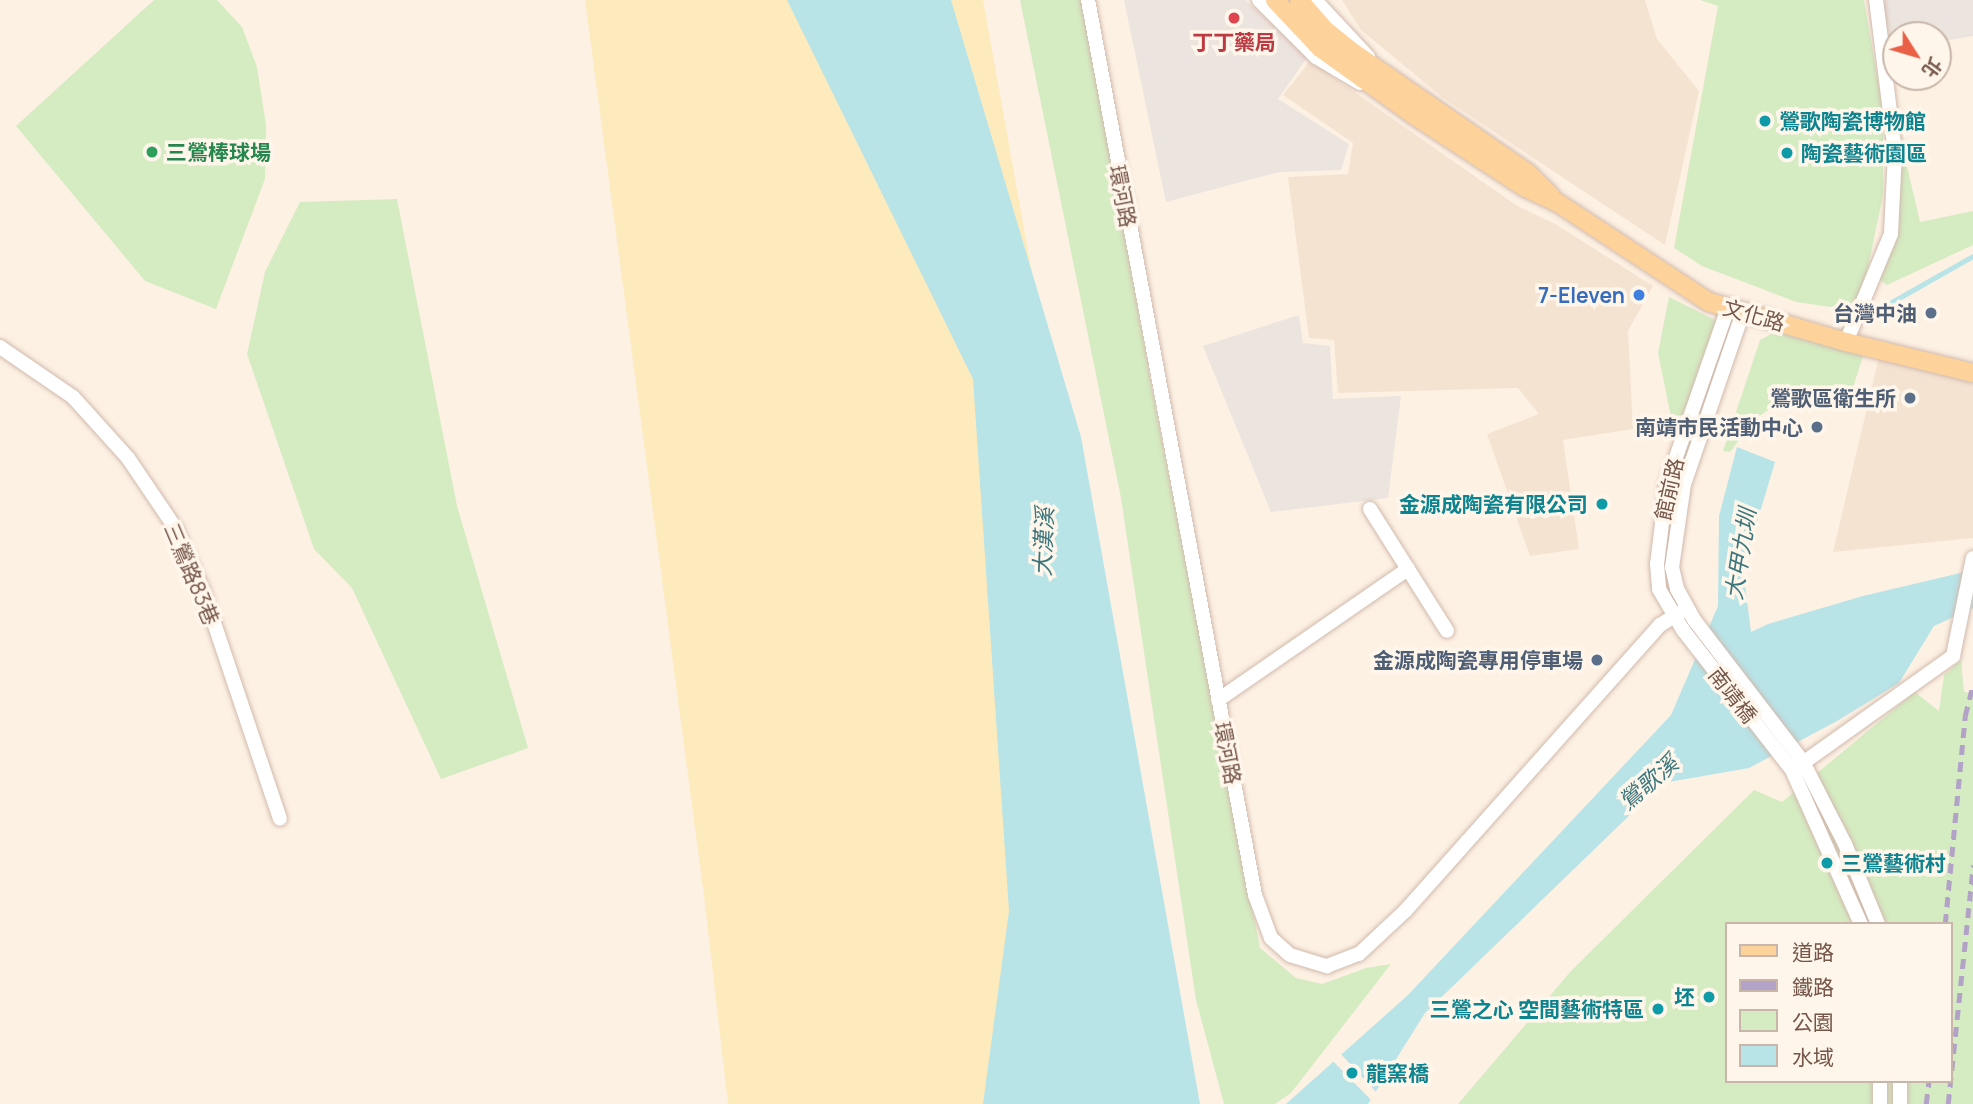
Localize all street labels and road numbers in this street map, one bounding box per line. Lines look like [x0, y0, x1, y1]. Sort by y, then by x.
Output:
street label: 環河路 [1105, 163, 1141, 229]
street label: 文化路 [1720, 294, 1788, 336]
street label: 館前路 [1650, 455, 1688, 523]
street label: 三鶯路83巷 [159, 519, 225, 629]
street label: 南靖橋 [1704, 662, 1762, 728]
street label: 環河路 [1210, 720, 1246, 786]

